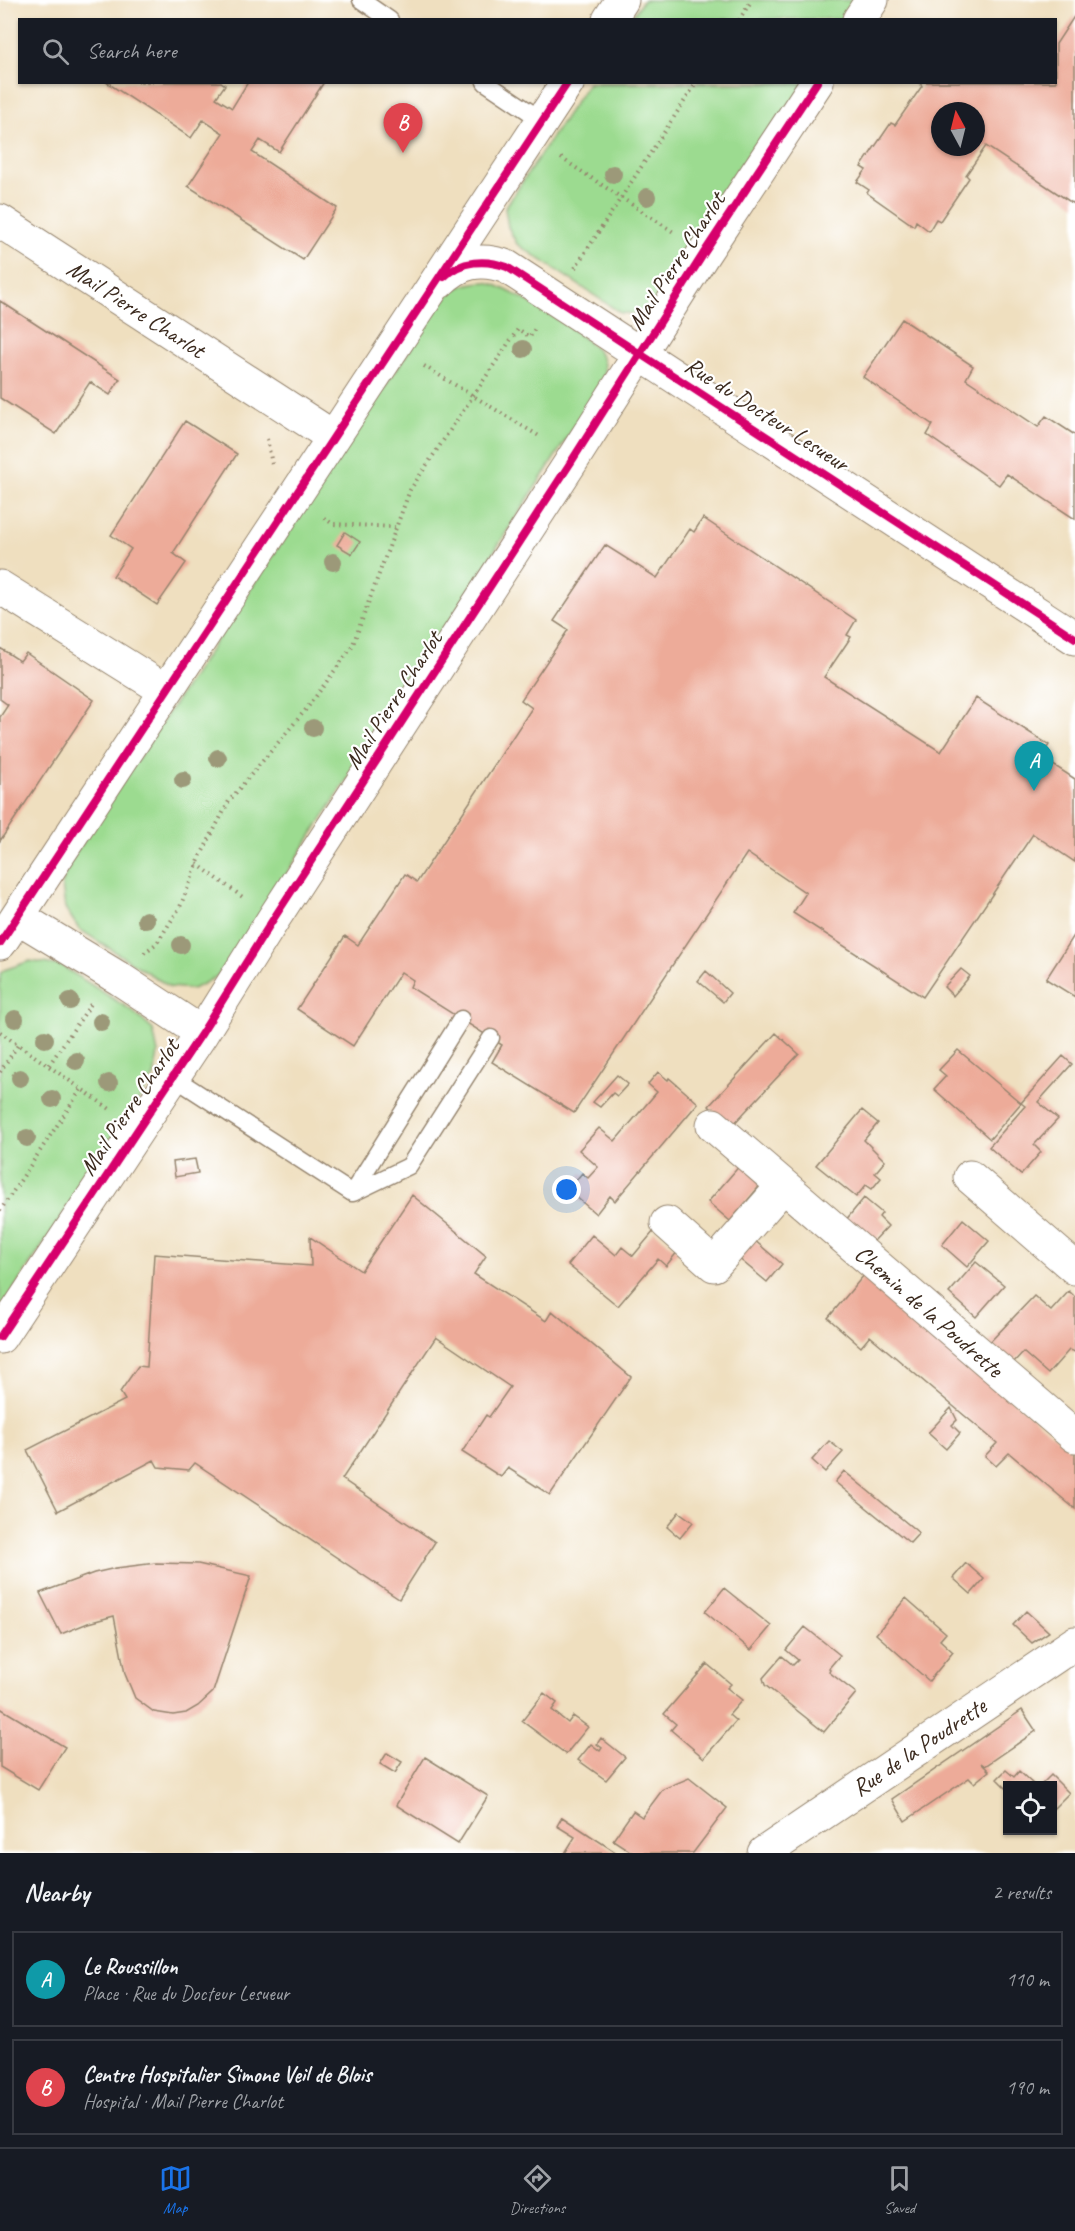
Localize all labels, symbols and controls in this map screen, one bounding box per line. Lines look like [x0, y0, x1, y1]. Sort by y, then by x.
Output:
search box [18, 18, 1057, 84]
icon: search [39, 35, 72, 68]
text: Search here [87, 37, 177, 65]
north arrow [931, 102, 985, 156]
pin: B [384, 104, 422, 153]
street label: Mail Pierre Charlot [620, 185, 733, 335]
street label: Mail Pierre Charlot [62, 253, 212, 366]
street label: Rue du Docteur Lesueur [679, 350, 857, 479]
street label: Mail Pierre Charlot [337, 624, 450, 774]
pin: A [1014, 742, 1054, 791]
street label: Mail Pierre Charlot [72, 1031, 187, 1181]
your location [552, 1175, 581, 1204]
street label: Chemin de la Poudrette [849, 1238, 1011, 1385]
street label: Rue de la Poudrette [846, 1690, 994, 1803]
map controls [1003, 1781, 1057, 1835]
button: locate [1003, 1781, 1057, 1835]
text: Nearby [24, 1876, 89, 1909]
text: 2 results [992, 1880, 1051, 1905]
text: Le Roussillon [83, 1953, 178, 1981]
text: A [40, 1967, 51, 1992]
text: 110 m [1006, 1967, 1049, 1992]
text: Place · Rue du Docteur Lesueur [83, 1981, 289, 2006]
text: Centre Hospitalier Simone Veil de Blois [83, 2061, 371, 2089]
text: B [40, 2075, 51, 2100]
text: 190 m [1006, 2075, 1049, 2100]
text: Hospital · Mail Pierre Charlot [83, 2089, 283, 2114]
tab: Map [159, 2162, 192, 2218]
tab: Directions [510, 2162, 565, 2218]
tab: Saved [883, 2162, 916, 2218]

